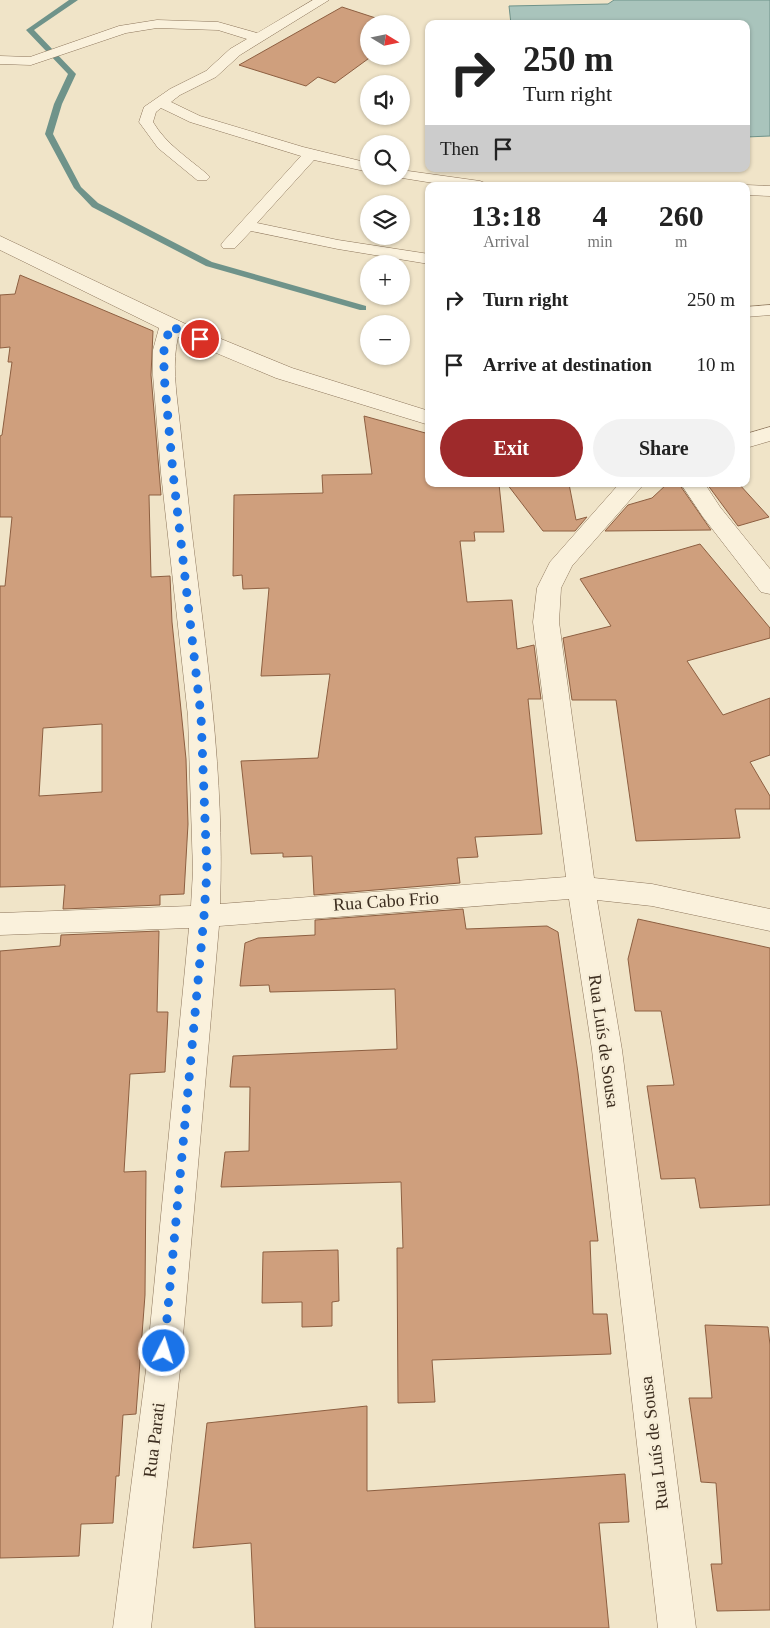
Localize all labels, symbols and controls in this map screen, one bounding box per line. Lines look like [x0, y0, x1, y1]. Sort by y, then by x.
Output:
north arrow [360, 15, 410, 65]
map controls [360, 15, 410, 365]
icon: right [440, 40, 505, 105]
text: 250 m [523, 40, 613, 79]
button: sound [360, 75, 410, 125]
text: Turn right [523, 81, 612, 106]
button: search [360, 135, 410, 185]
icon: arrive [489, 135, 517, 163]
text: Then [440, 138, 479, 159]
button: layers [360, 195, 410, 245]
text: 13:18 [471, 199, 541, 232]
text: 4 [592, 199, 607, 232]
text: 260 [659, 199, 704, 232]
text: Arrival [483, 233, 529, 250]
text: min [588, 233, 612, 250]
text: m [675, 233, 687, 250]
button: + [360, 255, 410, 305]
icon: right [440, 286, 468, 314]
text: Turn right [483, 289, 568, 310]
text: 250 m [687, 289, 735, 310]
button: − [360, 315, 410, 365]
pin [179, 318, 221, 360]
icon: arrive [186, 325, 214, 353]
icon: arrive [440, 351, 468, 379]
text: Arrive at destination [483, 354, 652, 375]
text: 10 m [696, 354, 735, 375]
button: Exit [440, 419, 583, 477]
button: Share [593, 419, 735, 477]
street label: Rua Cabo Frio [332, 887, 440, 915]
street label: Rua Luís de Sousa [585, 973, 623, 1109]
position arrow [137, 1324, 189, 1376]
street label: Rua Luís de Sousa [636, 1375, 672, 1511]
street label: Rua Parati [139, 1401, 169, 1479]

